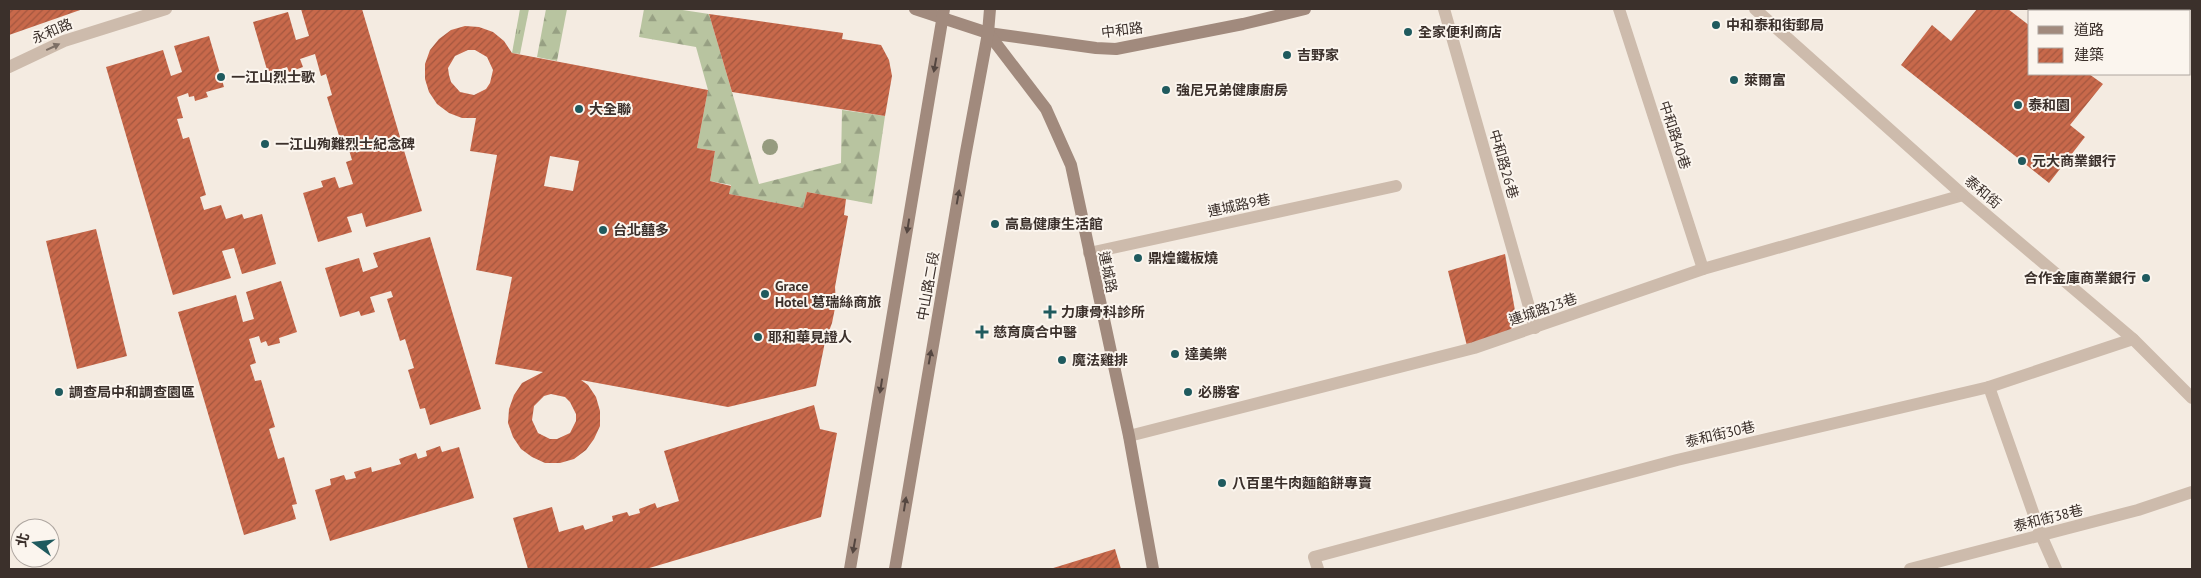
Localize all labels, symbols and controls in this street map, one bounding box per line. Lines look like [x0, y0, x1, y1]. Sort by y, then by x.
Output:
legend [2028, 10, 2191, 75]
street label: 永和路 [29, 15, 75, 47]
place label: 中和泰和街郵局 [1726, 16, 1824, 34]
street label: 中和路 [1100, 19, 1144, 41]
marker: 中和泰和街郵局 [1710, 19, 1722, 31]
text: 道路 [2074, 20, 2104, 39]
place label: 全家便利商店 [1418, 23, 1502, 41]
marker: 全家便利商店 [1402, 26, 1414, 38]
one-way arrow [46, 42, 60, 50]
text: 建築 [2074, 45, 2104, 64]
place label: 吉野家 [1297, 46, 1339, 64]
marker: 吉野家 [1281, 49, 1293, 61]
one-way arrow [930, 58, 938, 74]
place label: 一江山烈士歌 [231, 68, 315, 86]
marker: 一江山烈士歌 [215, 71, 227, 83]
place label: 萊爾富 [1744, 71, 1786, 89]
marker: 萊爾富 [1728, 74, 1740, 86]
place label: 強尼兄弟健康廚房 [1176, 81, 1288, 99]
marker: 強尼兄弟健康廚房 [1160, 84, 1172, 96]
place label: 泰和園 [2028, 96, 2070, 114]
street label: 中和路40巷 [1655, 98, 1695, 172]
marker: 泰和園 [2012, 99, 2024, 111]
place label: 大全聯 [589, 100, 631, 118]
marker: 大全聯 [573, 103, 585, 115]
street label: 中和路26巷 [1486, 127, 1522, 201]
place label: 一江山殉難烈士紀念碑 [275, 135, 415, 153]
marker: 一江山殉難烈士紀念碑 [259, 138, 271, 150]
place label: 元大商業銀行 [2032, 152, 2116, 170]
marker: 元大商業銀行 [2016, 155, 2028, 167]
street label: 泰和街 [1961, 172, 2005, 212]
one-way arrow [955, 188, 963, 204]
street label: 連城路9巷 [1206, 190, 1272, 220]
place label: 高島健康生活館 [1005, 215, 1103, 233]
one-way arrow [904, 218, 912, 234]
marker: 高島健康生活館 [989, 218, 1001, 230]
place label: 台北囍多 [613, 221, 669, 239]
marker: 台北囍多 [597, 224, 609, 236]
place label: 鼎煌鐵板燒 [1148, 249, 1218, 267]
street label: 中山路二段 [913, 250, 943, 322]
street label: 連城路 [1095, 250, 1121, 294]
marker: 鼎煌鐵板燒 [1132, 252, 1144, 264]
place label: 合作金庫商業銀行 [2024, 269, 2136, 287]
marker: 合作金庫商業銀行 [2140, 272, 2152, 284]
place label: Grace Hotel 葛瑞絲商旅 [775, 277, 881, 311]
marker: Grace Hotel 葛瑞絲商旅 [759, 288, 771, 300]
street label: 連城路23巷 [1506, 289, 1580, 329]
place label: 力康骨科診所 [1061, 303, 1145, 321]
marker: 力康骨科診所 [1043, 305, 1057, 319]
place label: 慈育廣合中醫 [993, 323, 1077, 341]
marker: 慈育廣合中醫 [975, 325, 989, 339]
place label: 耶和華見證人 [768, 328, 852, 346]
marker: 耶和華見證人 [752, 331, 764, 343]
place label: 達美樂 [1185, 345, 1227, 363]
one-way arrow [927, 348, 935, 364]
marker: 達美樂 [1169, 348, 1181, 360]
place label: 魔法雞排 [1072, 351, 1128, 369]
marker: 魔法雞排 [1056, 354, 1068, 366]
one-way arrow [877, 378, 885, 394]
place label: 調查局中和調查園區 [69, 383, 195, 401]
place label: 必勝客 [1198, 383, 1240, 401]
marker: 調查局中和調查園區 [53, 386, 65, 398]
marker: 必勝客 [1182, 386, 1194, 398]
street label: 泰和街30巷 [1683, 417, 1757, 451]
place label: 八百里牛肉麵餡餅專賣 [1232, 474, 1372, 492]
marker: 八百里牛肉麵餡餅專賣 [1216, 477, 1228, 489]
one-way arrow [902, 495, 910, 511]
street label: 泰和街38巷 [2011, 501, 2085, 535]
north arrow [10, 518, 60, 568]
text: 北 [12, 531, 33, 549]
one-way arrow [850, 539, 858, 555]

